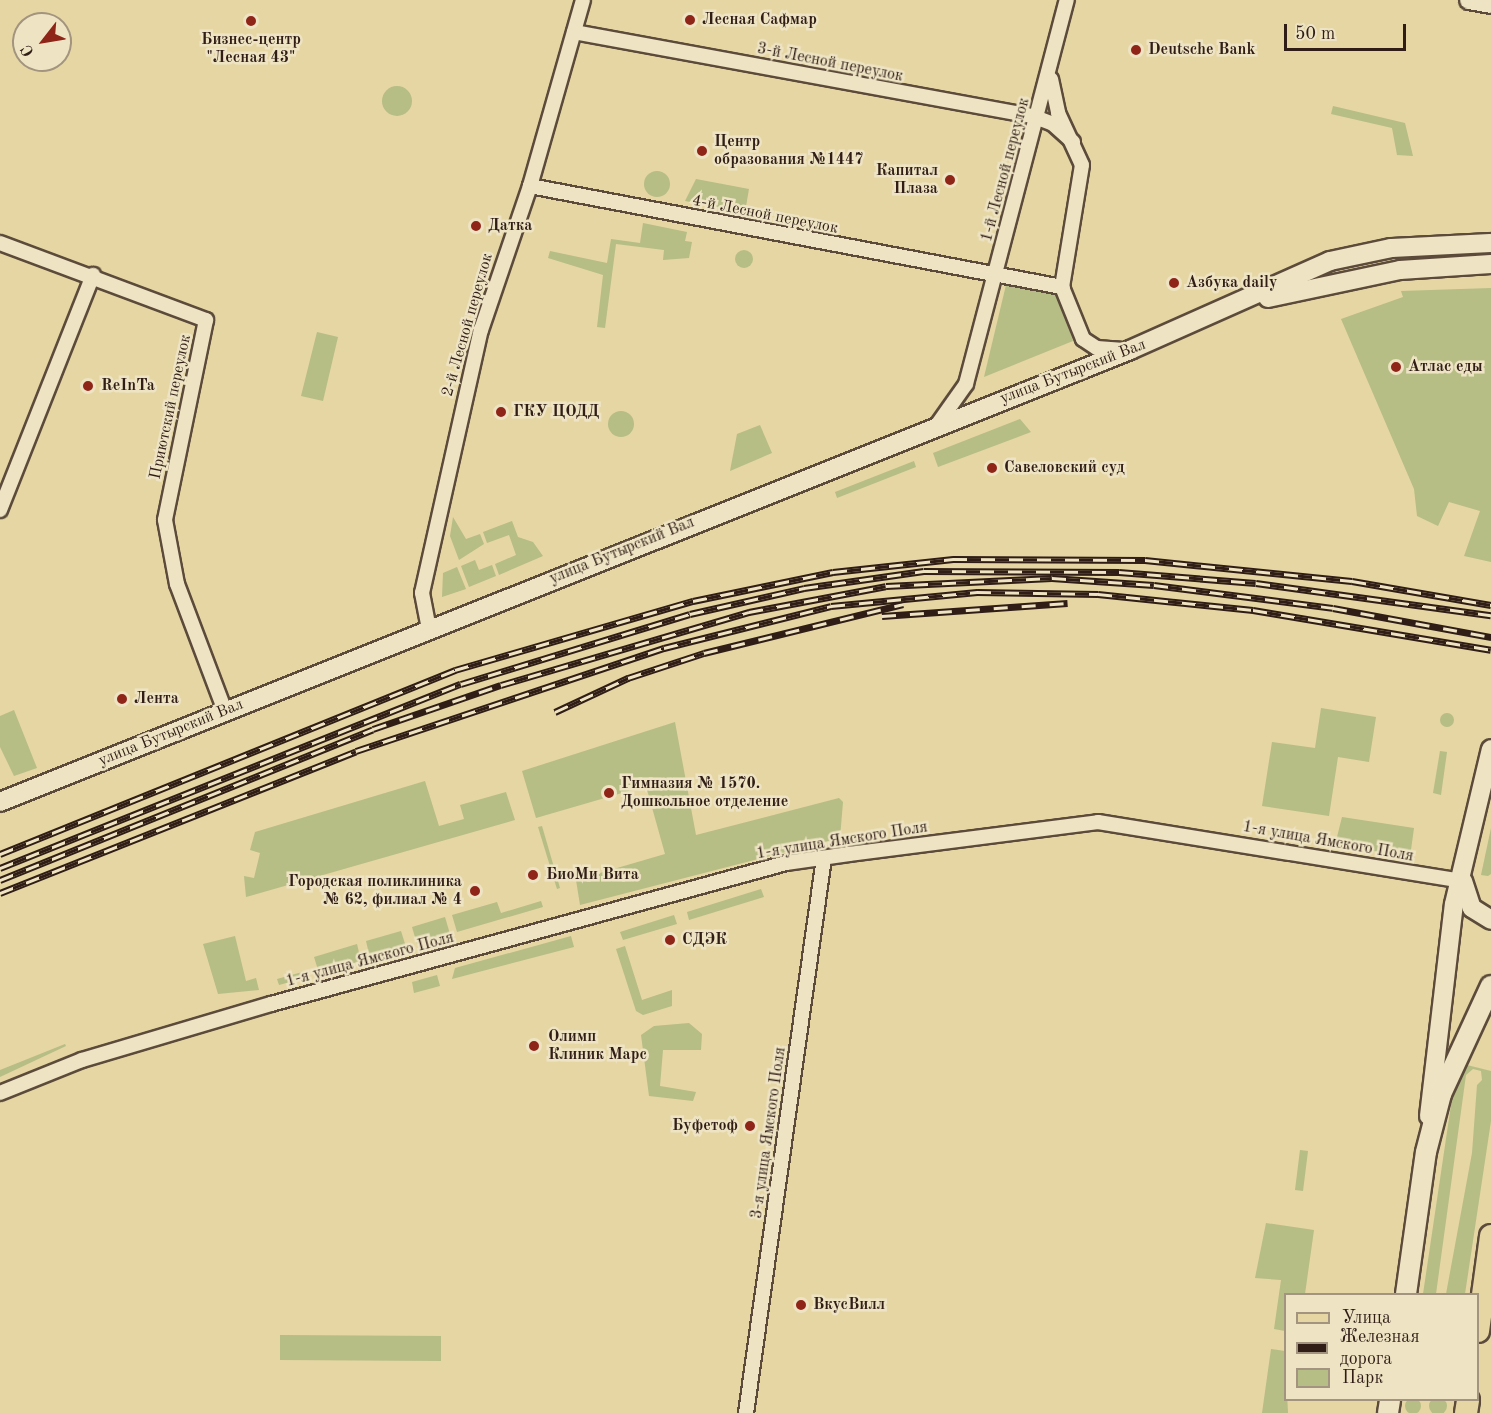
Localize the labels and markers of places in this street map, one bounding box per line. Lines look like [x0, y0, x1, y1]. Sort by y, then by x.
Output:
place label: Лесная Сафмар [702, 10, 817, 30]
marker: Лесная Сафмар [683, 13, 697, 27]
marker: Бизнес-центр "Лесная 43" [244, 14, 258, 28]
place label: Бизнес-центр "Лесная 43" [201, 30, 301, 68]
place label: Deutsche Bank [1148, 40, 1255, 60]
marker: Deutsche Bank [1129, 43, 1143, 57]
place label: Центр образования №1447 [714, 132, 864, 170]
marker: Центр образования №1447 [695, 144, 709, 158]
place label: Капитал Плаза [876, 161, 938, 199]
marker: Капитал Плаза [943, 173, 957, 187]
place label: Датка [488, 216, 532, 236]
marker: Датка [469, 219, 483, 233]
place label: Азбука daily [1186, 273, 1277, 293]
marker: Азбука daily [1167, 276, 1181, 290]
place label: Атлас еды [1408, 357, 1483, 377]
marker: Атлас еды [1389, 360, 1403, 374]
place label: ReInTa [101, 376, 155, 396]
marker: ReInTa [79, 377, 97, 395]
place label: ГКУ ЦОДД [513, 402, 599, 422]
marker: ГКУ ЦОДД [494, 405, 508, 419]
place label: Савеловский cуд [1004, 458, 1125, 478]
marker: Савеловский cуд [985, 461, 999, 475]
place label: Лента [134, 689, 179, 709]
marker: Лента [115, 692, 129, 706]
place label: Гимназия № 1570. Дошкольное отделение [621, 774, 788, 812]
marker: Гимназия № 1570. Дошкольное отделение [602, 786, 616, 800]
place label: БиоМи Вита [546, 865, 639, 885]
marker: БиоМи Вита [524, 866, 542, 884]
place label: Городская поликлиника № 62, филиал № 4 [288, 872, 462, 910]
marker: Городская поликлиника № 62, филиал № 4 [466, 882, 484, 900]
place label: СДЭК [682, 930, 727, 950]
marker: СДЭК [663, 933, 677, 947]
place label: Олимп Клиник Марс [548, 1027, 647, 1065]
marker: Олимп Клиник Марс [525, 1037, 543, 1055]
place label: Буфетоф [672, 1116, 738, 1136]
marker: Буфетоф [743, 1119, 757, 1133]
place label: ВкусВилл [813, 1295, 885, 1315]
marker: ВкусВилл [794, 1298, 808, 1312]

